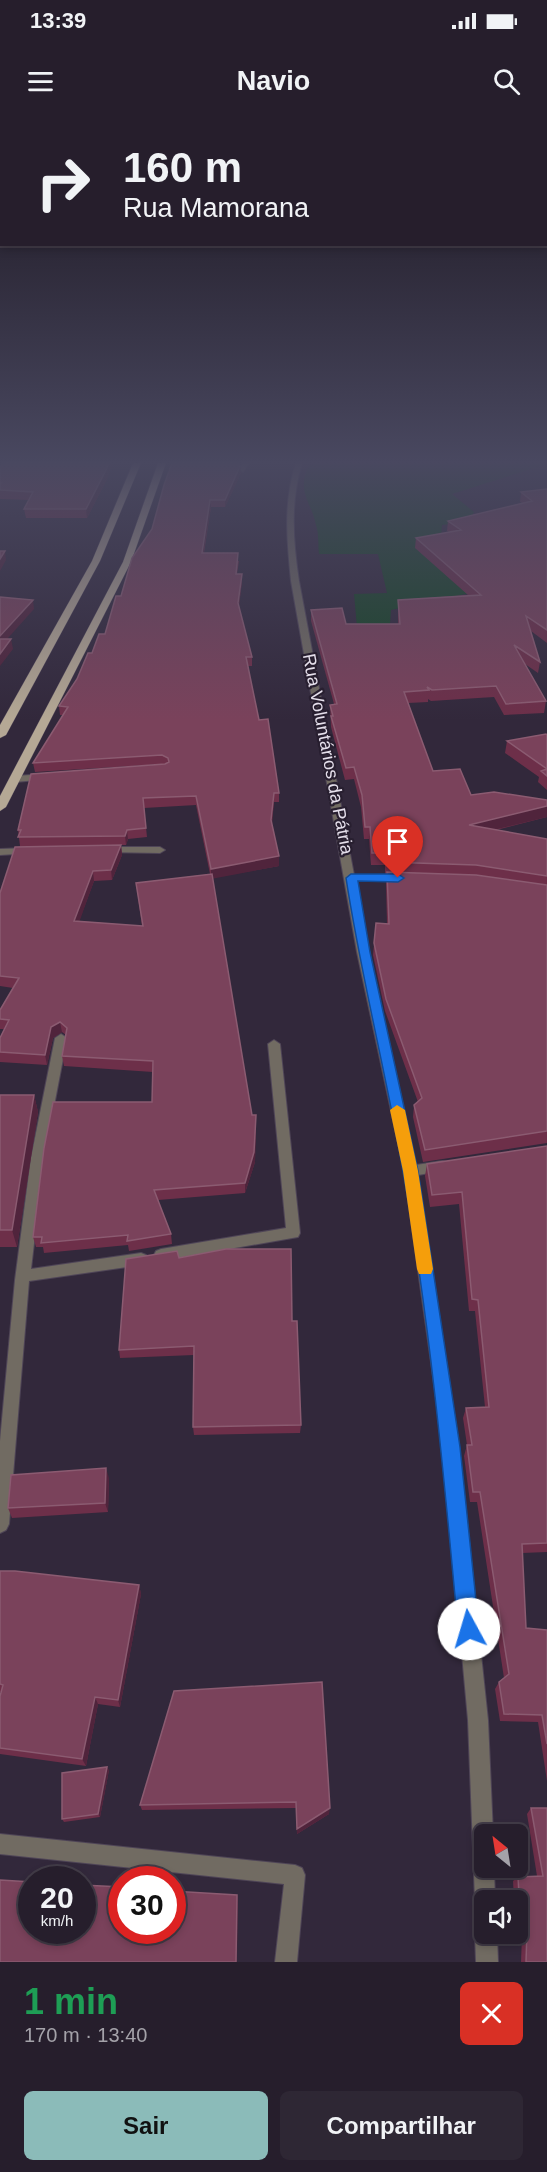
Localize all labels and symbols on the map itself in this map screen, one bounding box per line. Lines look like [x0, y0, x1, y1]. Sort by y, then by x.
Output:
street label: Rua Voluntários da Pátria [299, 652, 357, 857]
pin [372, 816, 423, 878]
position arrow [437, 1597, 501, 1661]
north arrow [474, 1824, 528, 1878]
speed limit sign: 30 [108, 1866, 186, 1944]

